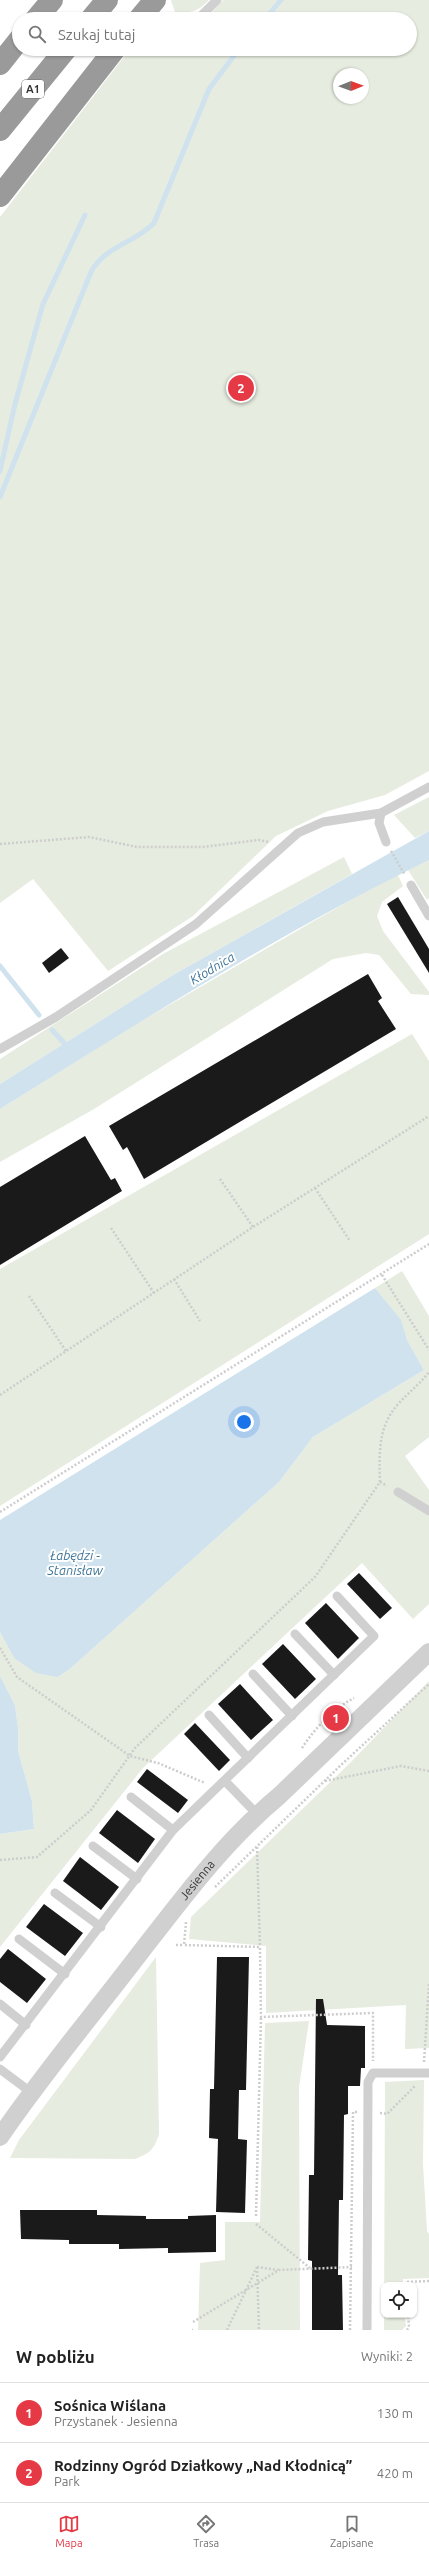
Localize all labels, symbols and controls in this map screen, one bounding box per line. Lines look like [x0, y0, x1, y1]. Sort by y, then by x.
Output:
search box [12, 12, 417, 56]
icon: search [26, 23, 48, 45]
text: Szukaj tutaj [58, 26, 135, 43]
north arrow [333, 68, 369, 104]
road number: A1 [22, 80, 44, 98]
pin: 2 [228, 373, 254, 403]
water label: Kłodnica [187, 949, 237, 987]
your location [234, 1412, 254, 1432]
water label: Łabędzi - Stanisław [46, 1548, 104, 1577]
pin: 1 [323, 1703, 349, 1733]
street label: Jesienna [177, 1857, 217, 1902]
map controls [381, 2282, 417, 2318]
button: locate [381, 2282, 417, 2318]
text: W pobliżu [16, 2347, 95, 2366]
text: Wyniki: 2 [361, 2349, 413, 2363]
text: Sośnica Wiślana [54, 2397, 166, 2414]
text: 1 [25, 2406, 33, 2420]
text: 130 m [377, 2406, 413, 2420]
text: Przystanek · Jesienna [54, 2414, 178, 2428]
text: Rodzinny Ogród Działkowy „Nad Kłodnicą” [54, 2457, 352, 2474]
text: 2 [25, 2466, 33, 2480]
text: 420 m [377, 2466, 413, 2480]
text: Park [54, 2474, 80, 2488]
tab: Mapa [55, 2513, 83, 2549]
tab: Trasa [193, 2513, 219, 2549]
tab: Zapisane [330, 2513, 374, 2549]

